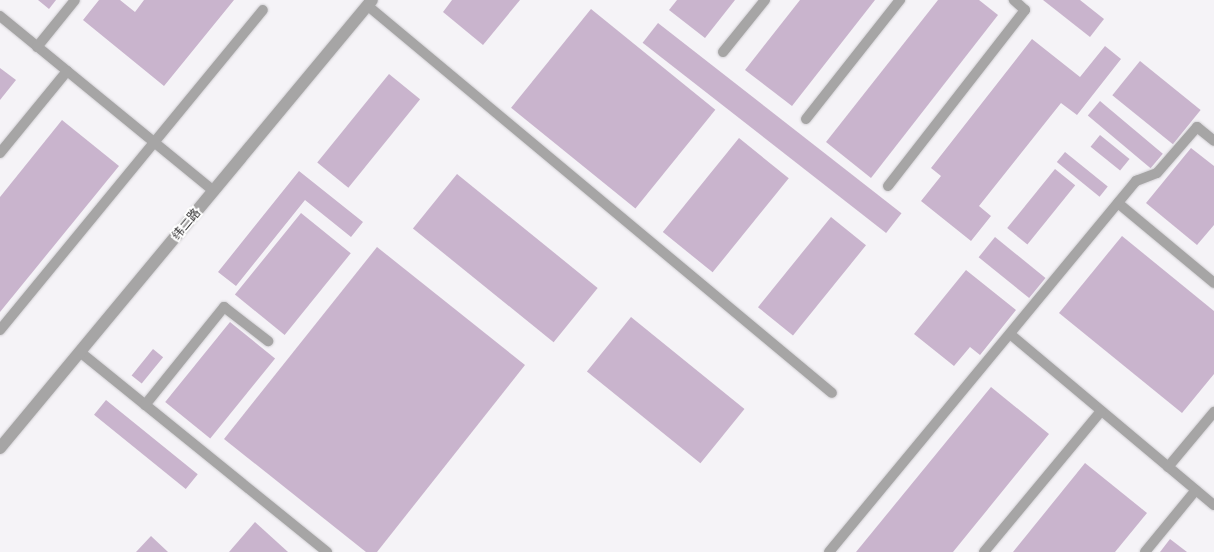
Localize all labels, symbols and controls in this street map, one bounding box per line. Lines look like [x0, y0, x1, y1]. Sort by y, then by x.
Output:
street label: 纬二路 [169, 206, 203, 242]

